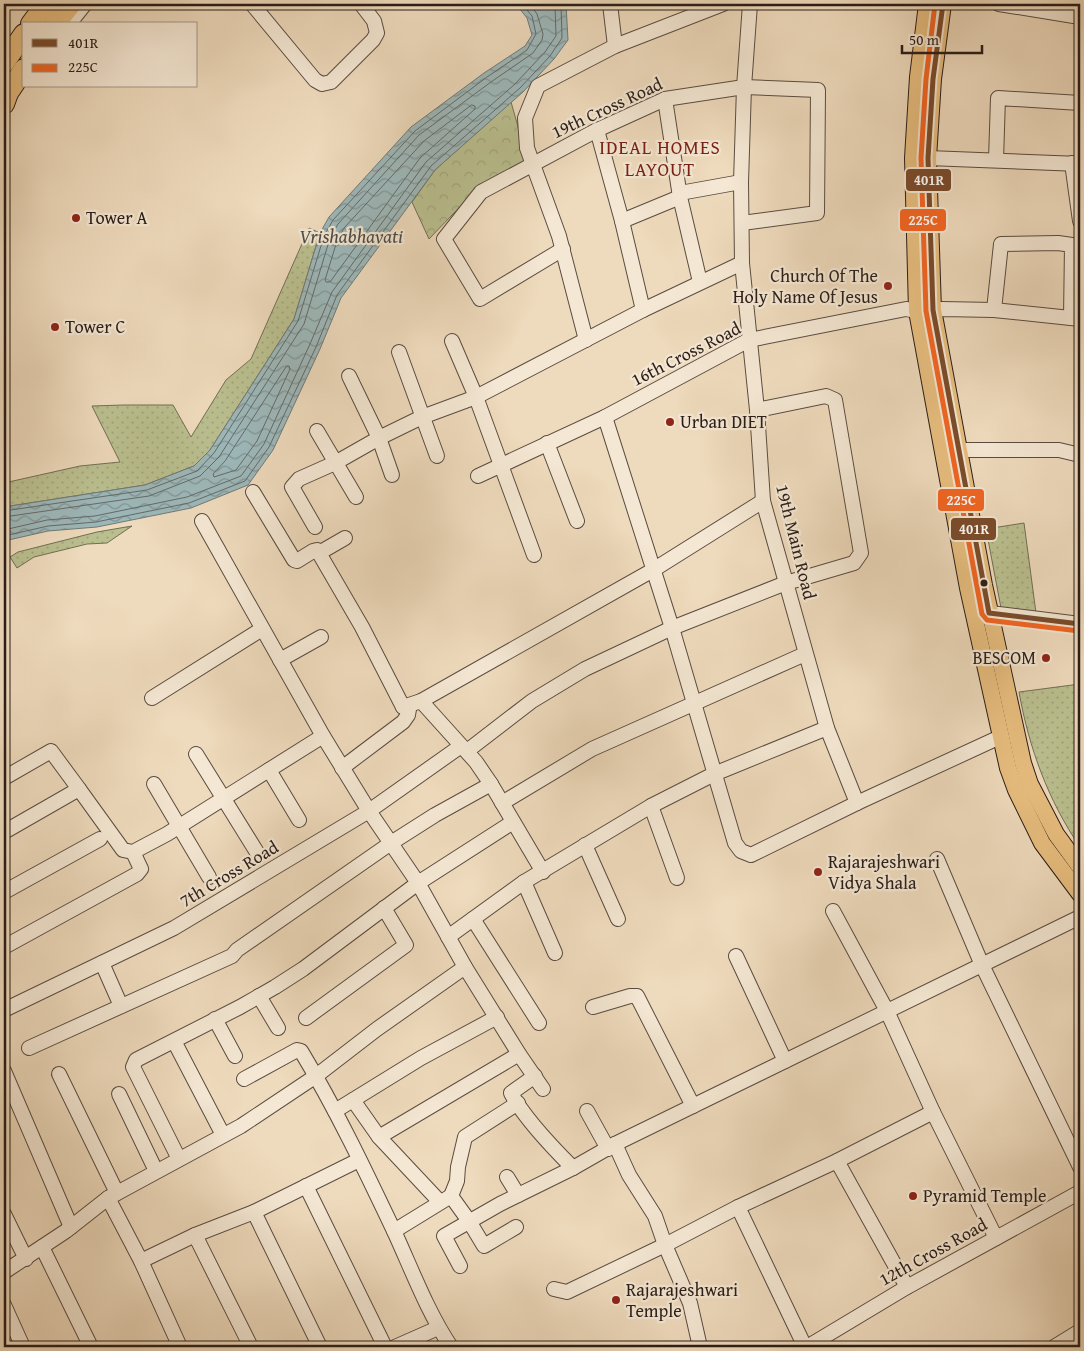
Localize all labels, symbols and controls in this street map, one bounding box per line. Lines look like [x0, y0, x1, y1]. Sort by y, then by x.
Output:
legend [22, 22, 198, 88]
scale bar [902, 22, 982, 54]
text: 50 m [909, 29, 940, 50]
text: 401R [68, 32, 99, 53]
text: 225C [68, 56, 98, 77]
street label: 19th Cross Road [547, 70, 667, 145]
district label: IDEAL HOMES LAYOUT [599, 133, 721, 183]
line badge: 401R [905, 168, 952, 192]
text: 401R [914, 170, 945, 190]
place label: Tower A [86, 204, 148, 231]
line badge: 225C [899, 208, 947, 232]
text: 225C [908, 210, 938, 230]
marker: Tower A [70, 212, 82, 224]
water label: Vrishabhavati [299, 222, 403, 250]
place label: Church Of The Holy Name Of Jesus [733, 262, 878, 310]
marker: Church Of The Holy Name Of Jesus [882, 280, 894, 292]
place label: Tower C [65, 313, 126, 340]
street label: 16th Cross Road [626, 314, 746, 393]
marker: Tower C [49, 321, 61, 333]
place label: Urban DIET [680, 408, 767, 435]
marker: Urban DIET [664, 416, 676, 428]
street label: 19th Main Road [769, 481, 824, 603]
line badge: 225C [937, 488, 985, 512]
text: 225C [946, 490, 976, 510]
line badge: 401R [950, 517, 997, 541]
text: 401R [959, 519, 990, 539]
unlabelled marker [979, 578, 989, 588]
place label: BESCOM [972, 644, 1036, 671]
marker: BESCOM [1040, 652, 1052, 664]
street label: 7th Cross Road [174, 833, 284, 914]
place label: Rajarajeshwari Vidya Shala [828, 848, 940, 896]
marker: Rajarajeshwari Vidya Shala [812, 866, 824, 878]
place label: Pyramid Temple [923, 1182, 1046, 1209]
marker: Pyramid Temple [907, 1190, 919, 1202]
street label: 12th Cross Road [874, 1211, 992, 1292]
place label: Rajarajeshwari Temple [626, 1276, 738, 1324]
marker: Rajarajeshwari Temple [610, 1294, 622, 1306]

